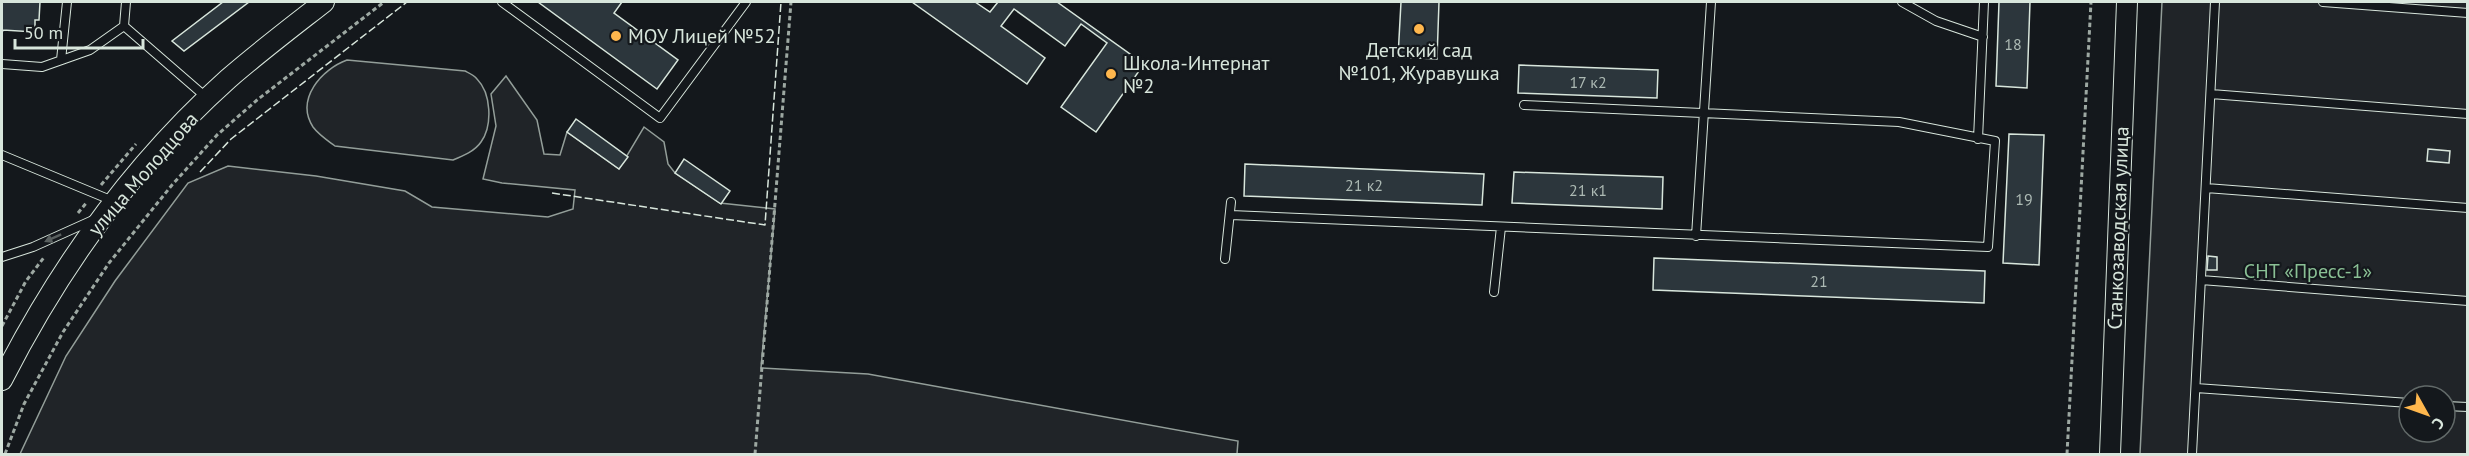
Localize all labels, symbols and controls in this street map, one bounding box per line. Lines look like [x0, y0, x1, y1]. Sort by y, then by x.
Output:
scale bar [15, 12, 142, 50]
text: 50 m [24, 21, 63, 44]
marker: Детский сад №101, Журавушка [1412, 22, 1426, 36]
place label: МОУ Лицей №52 [628, 23, 776, 49]
marker: МОУ Лицей №52 [609, 29, 623, 43]
house number: 18 [2004, 34, 2022, 54]
place label: Детский сад №101, Журавушка [1338, 37, 1500, 86]
place label: Школа-Интернат №2 [1123, 50, 1269, 99]
marker: Школа-Интернат №2 [1104, 67, 1118, 81]
house number: 17 к2 [1569, 72, 1607, 92]
street label: улица Молодцова [82, 107, 204, 241]
street label: Станкозаводская улица [2101, 126, 2135, 330]
house number: 21 к2 [1345, 175, 1383, 195]
house number: 21 к1 [1569, 180, 1607, 200]
house number: 19 [2015, 189, 2033, 209]
one-way arrow [43, 233, 61, 243]
park label: СНТ «Пресс-1» [2244, 258, 2372, 284]
house number: 21 [1810, 271, 1828, 291]
north arrow [2397, 384, 2457, 444]
text: С [2428, 414, 2449, 434]

